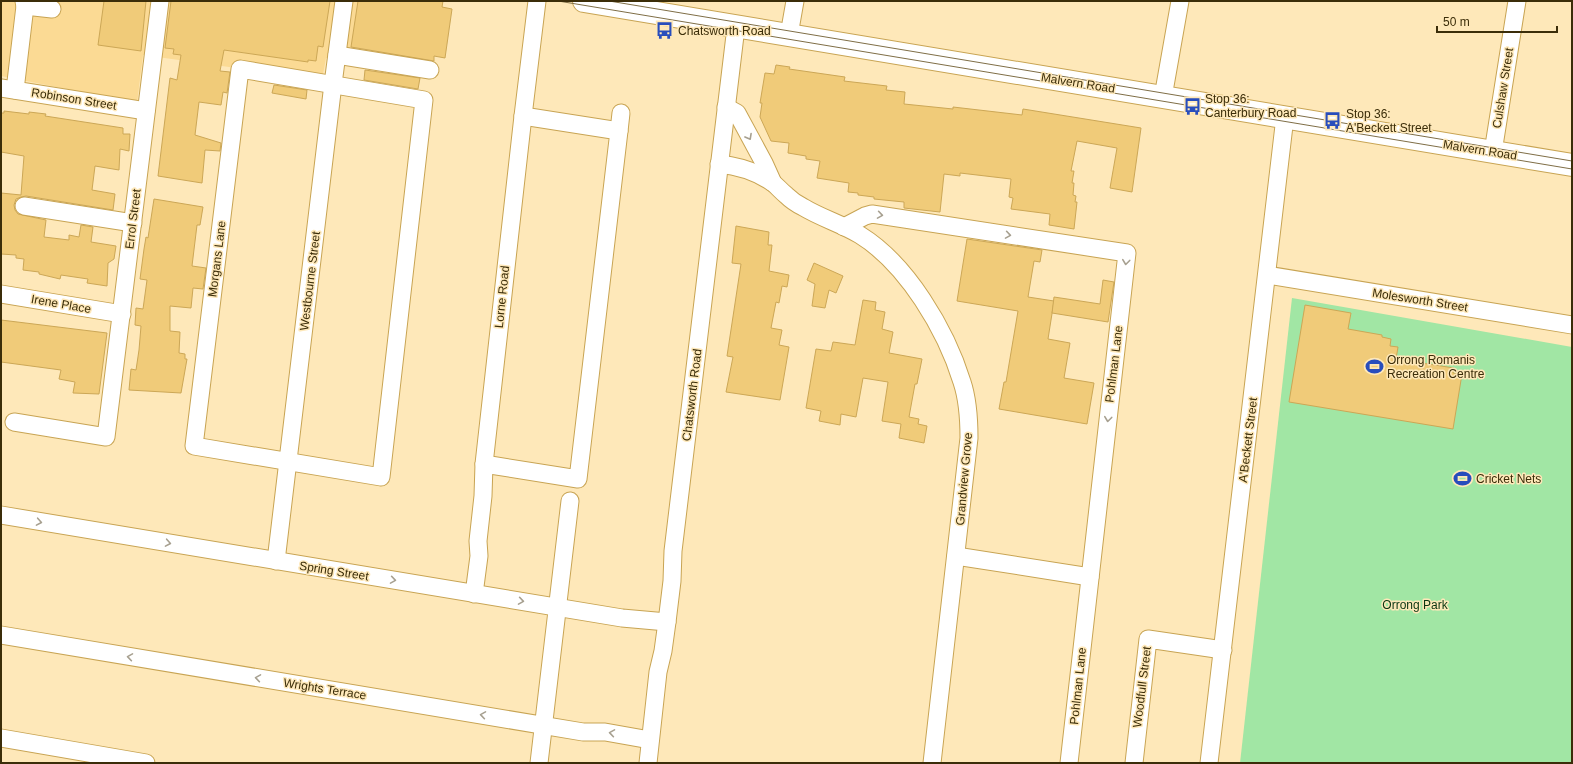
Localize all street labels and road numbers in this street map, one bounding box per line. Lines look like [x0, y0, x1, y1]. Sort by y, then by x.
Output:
street label: Culshaw Street [1490, 46, 1516, 129]
street label: Malvern Road [1040, 70, 1116, 96]
street label: Robinson Street [30, 85, 118, 113]
street label: Malvern Road [1442, 137, 1518, 163]
street label: Errol Street [122, 187, 144, 250]
street label: Morgans Lane [205, 220, 229, 298]
street label: Westbourne Street [297, 230, 323, 331]
street label: Lorne Road [492, 265, 512, 329]
street label: Molesworth Street [1371, 286, 1470, 315]
street label: Irene Place [30, 292, 92, 316]
street label: Pohlman Lane [1102, 324, 1126, 403]
street label: Chatsworth Road [679, 348, 705, 442]
street label: A'Beckett Street [1236, 396, 1260, 483]
street label: Grandview Grove [953, 432, 975, 526]
street label: Spring Street [298, 559, 370, 583]
street label: Woodfull Street [1130, 645, 1154, 728]
street label: Pohlman Lane [1067, 646, 1089, 725]
street label: Wrights Terrace [283, 676, 368, 703]

